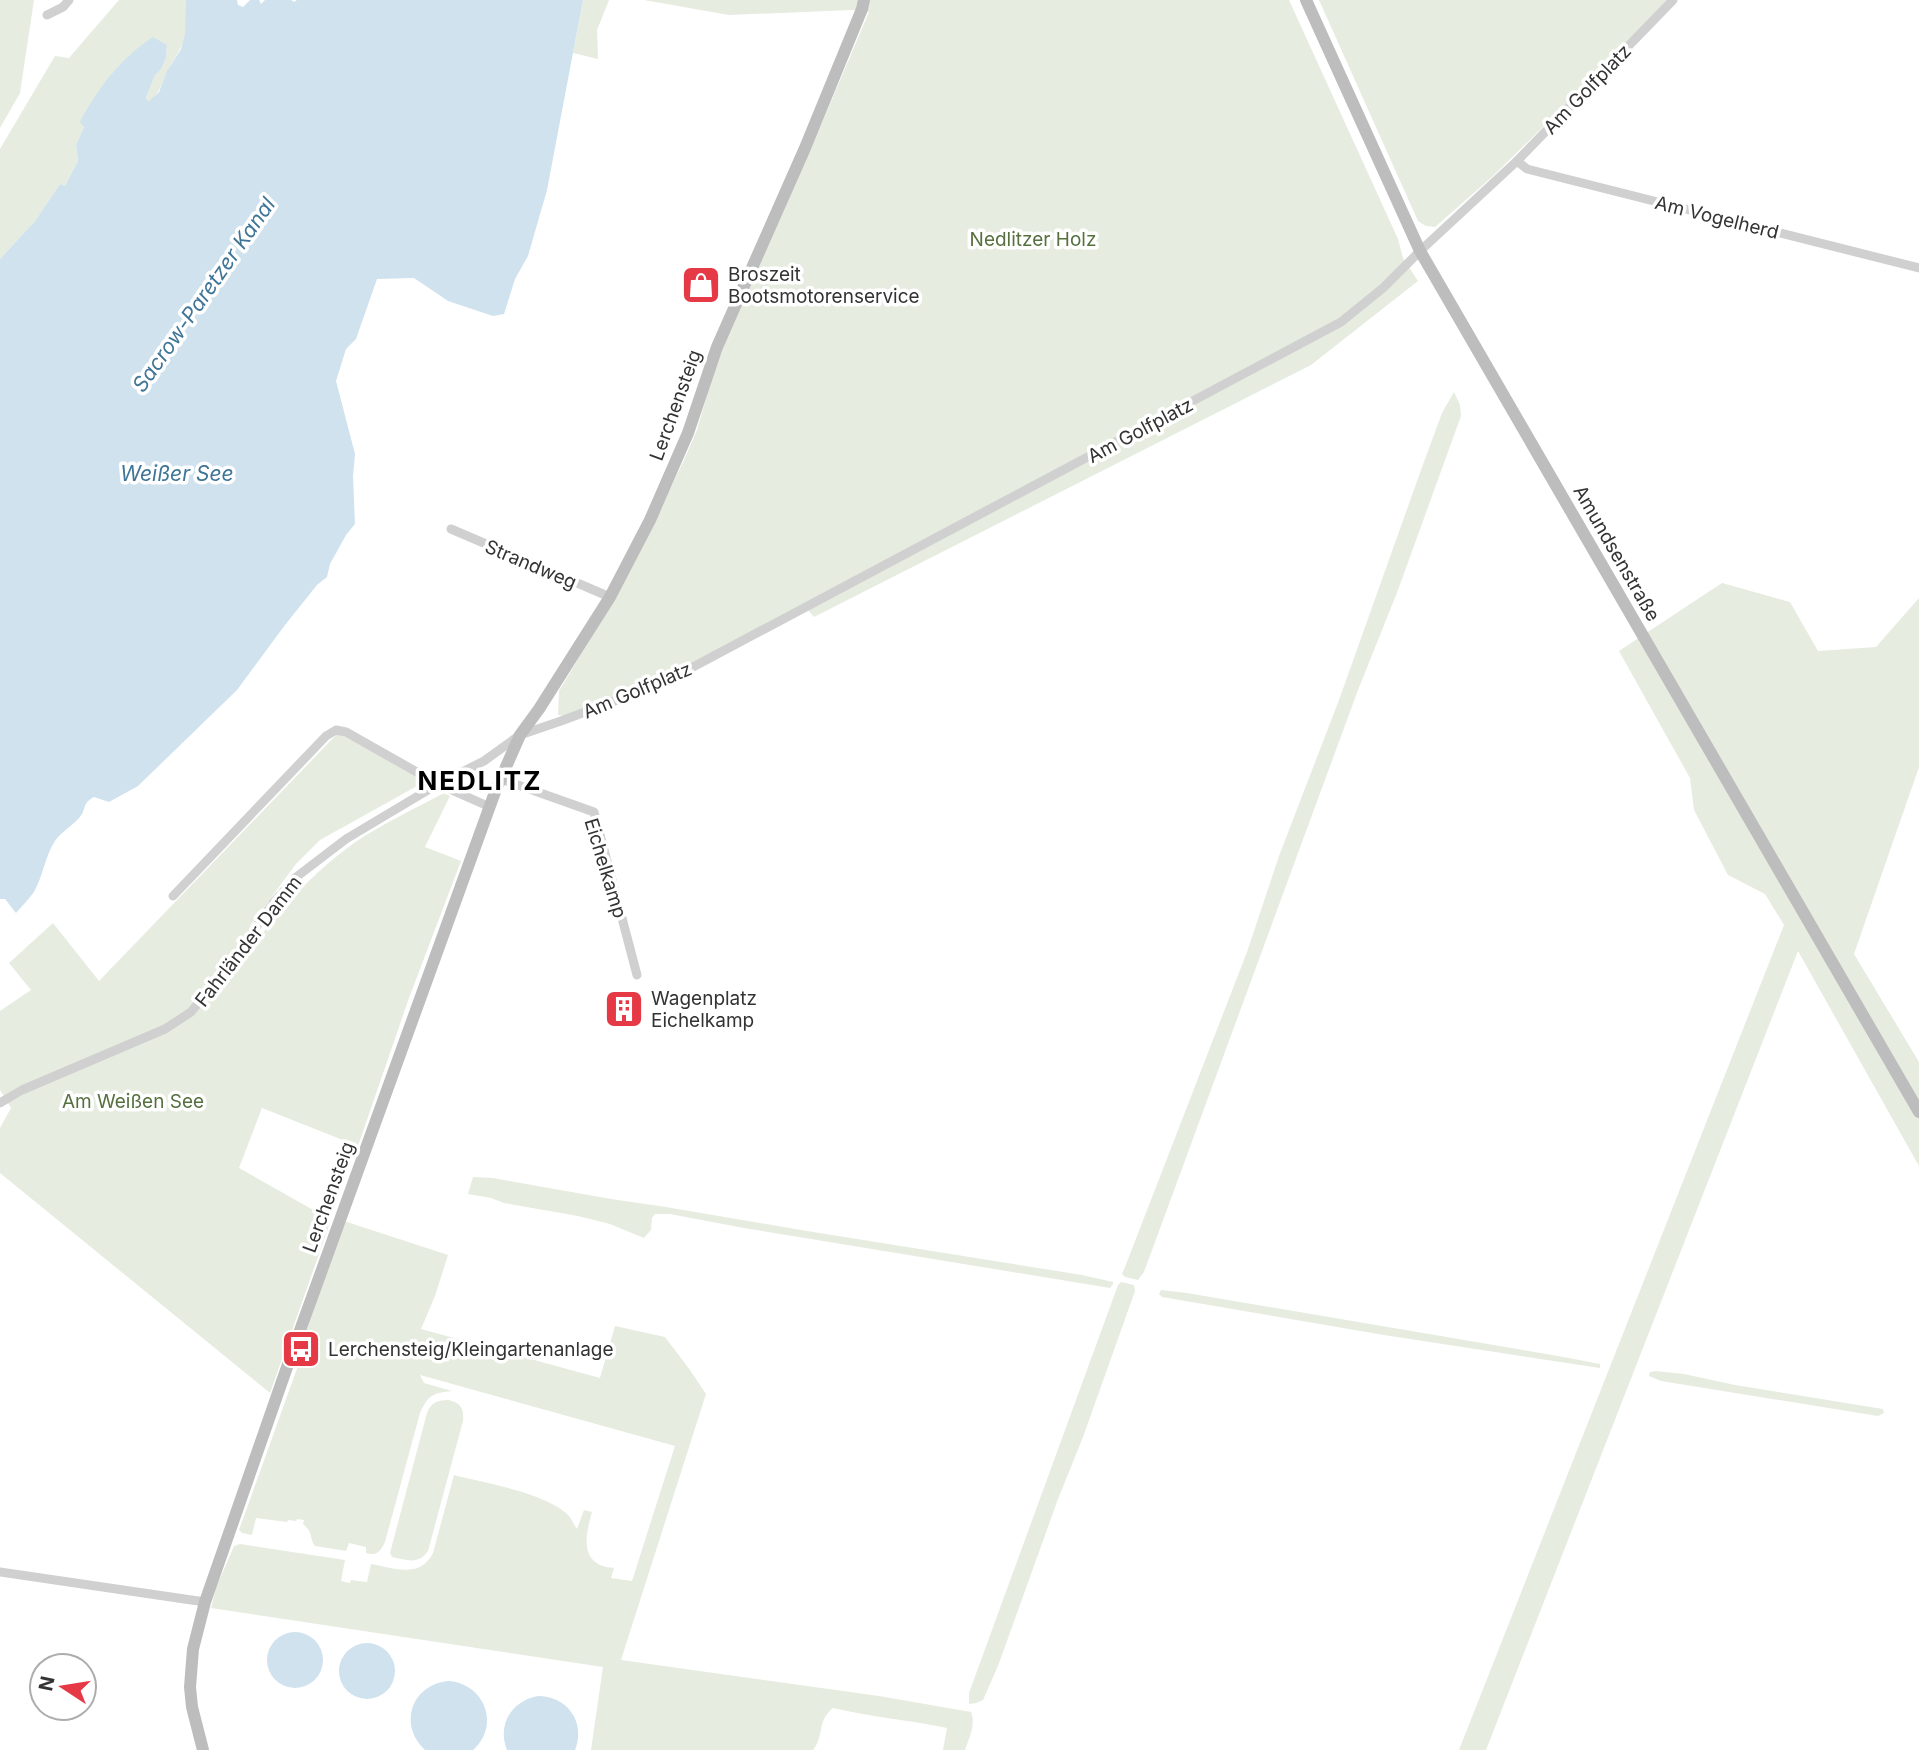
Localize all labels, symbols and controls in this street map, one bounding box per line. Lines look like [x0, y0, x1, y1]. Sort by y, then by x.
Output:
street label: Am Golfplatz [1539, 40, 1636, 139]
street label: Am Vogelherd [1653, 191, 1781, 244]
water label: Sacrow-Paretzer Kanal [127, 192, 281, 397]
park label: Nedlitzer Holz [970, 228, 1096, 251]
place label: Broszeit Bootsmotorenservice [728, 263, 920, 308]
shop icon: Broszeit Bootsmotorenservice [680, 264, 722, 306]
street label: Lerchensteig [645, 347, 706, 464]
street label: Am Golfplatz [1084, 393, 1197, 468]
water label: Weißer See [120, 461, 234, 486]
street label: Amundsenstraße [1568, 481, 1665, 625]
street label: Strandweg [482, 535, 580, 594]
street label: Am Golfplatz [579, 657, 695, 724]
district label: NEDLITZ [417, 765, 543, 796]
street label: Eichelkamp [579, 815, 632, 921]
street label: Fahrländer Damm [190, 871, 307, 1011]
place label: Wagenplatz Eichelkamp [651, 987, 757, 1032]
building icon: Wagenplatz Eichelkamp [603, 988, 645, 1030]
park label: Am Weißen See [62, 1090, 204, 1113]
street label: Lerchensteig [298, 1139, 359, 1256]
bus stop icon: Lerchensteig/Kleingartenanlage [280, 1328, 322, 1370]
place label: Lerchensteig/Kleingartenanlage [328, 1338, 614, 1361]
north arrow [28, 1652, 98, 1722]
text: N [34, 1674, 60, 1693]

